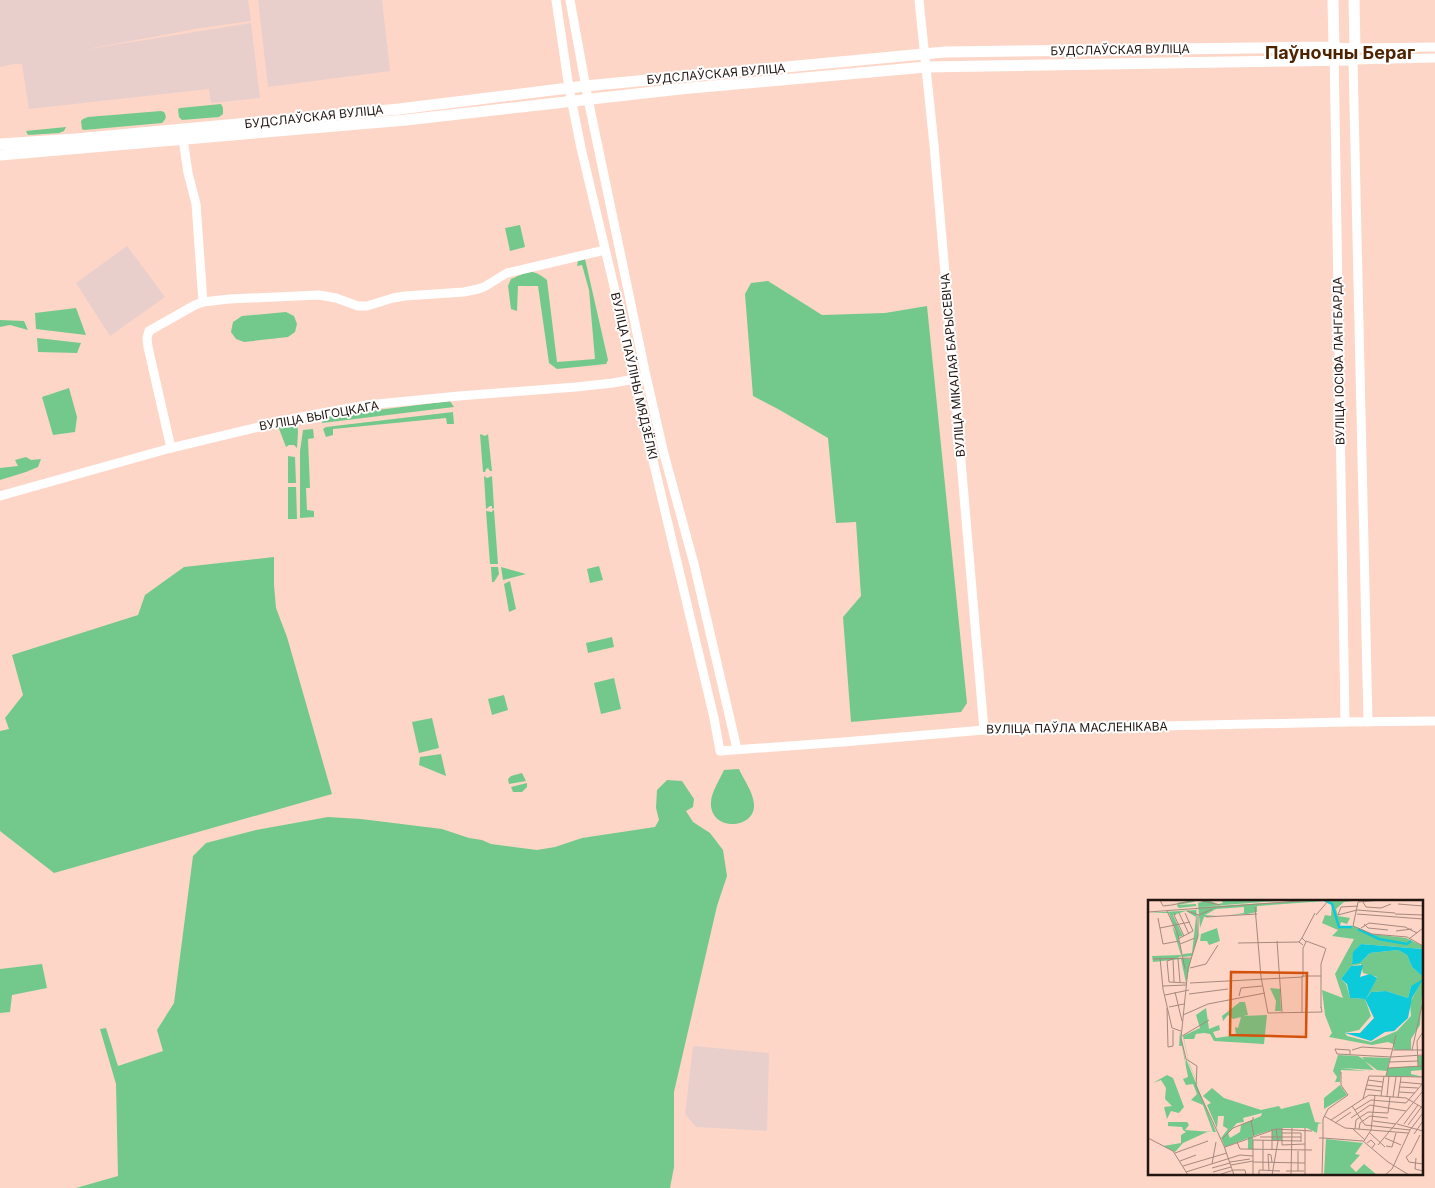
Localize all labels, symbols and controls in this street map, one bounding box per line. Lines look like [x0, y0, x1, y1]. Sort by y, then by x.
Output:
street label: БУДСЛАЎСКАЯ ВУЛІЦА [1050, 41, 1190, 58]
district label: Паўночны Бераг [1265, 42, 1415, 63]
street label: БУДСЛАЎСКАЯ ВУЛІЦА [646, 60, 786, 87]
street label: БУДСЛАЎСКАЯ ВУЛІЦА [244, 102, 384, 131]
street label: ВУЛІЦА МІКАЛАЯ БАРЫСЕВІЧА [937, 272, 968, 458]
street label: ВУЛІЦА ІОСІФА ЛАНГБАРДА [1330, 277, 1347, 445]
street label: ВУЛІЦА ПАЎЛІНЫ МЯДЗЁЛКІ [608, 291, 661, 461]
street label: ВУЛІЦА ВЫГОЦКАГА [258, 398, 380, 433]
street label: ВУЛІЦА ПАЎЛА МАСЛЕНІКАВА [986, 718, 1168, 737]
inset map [1148, 900, 1422, 1176]

